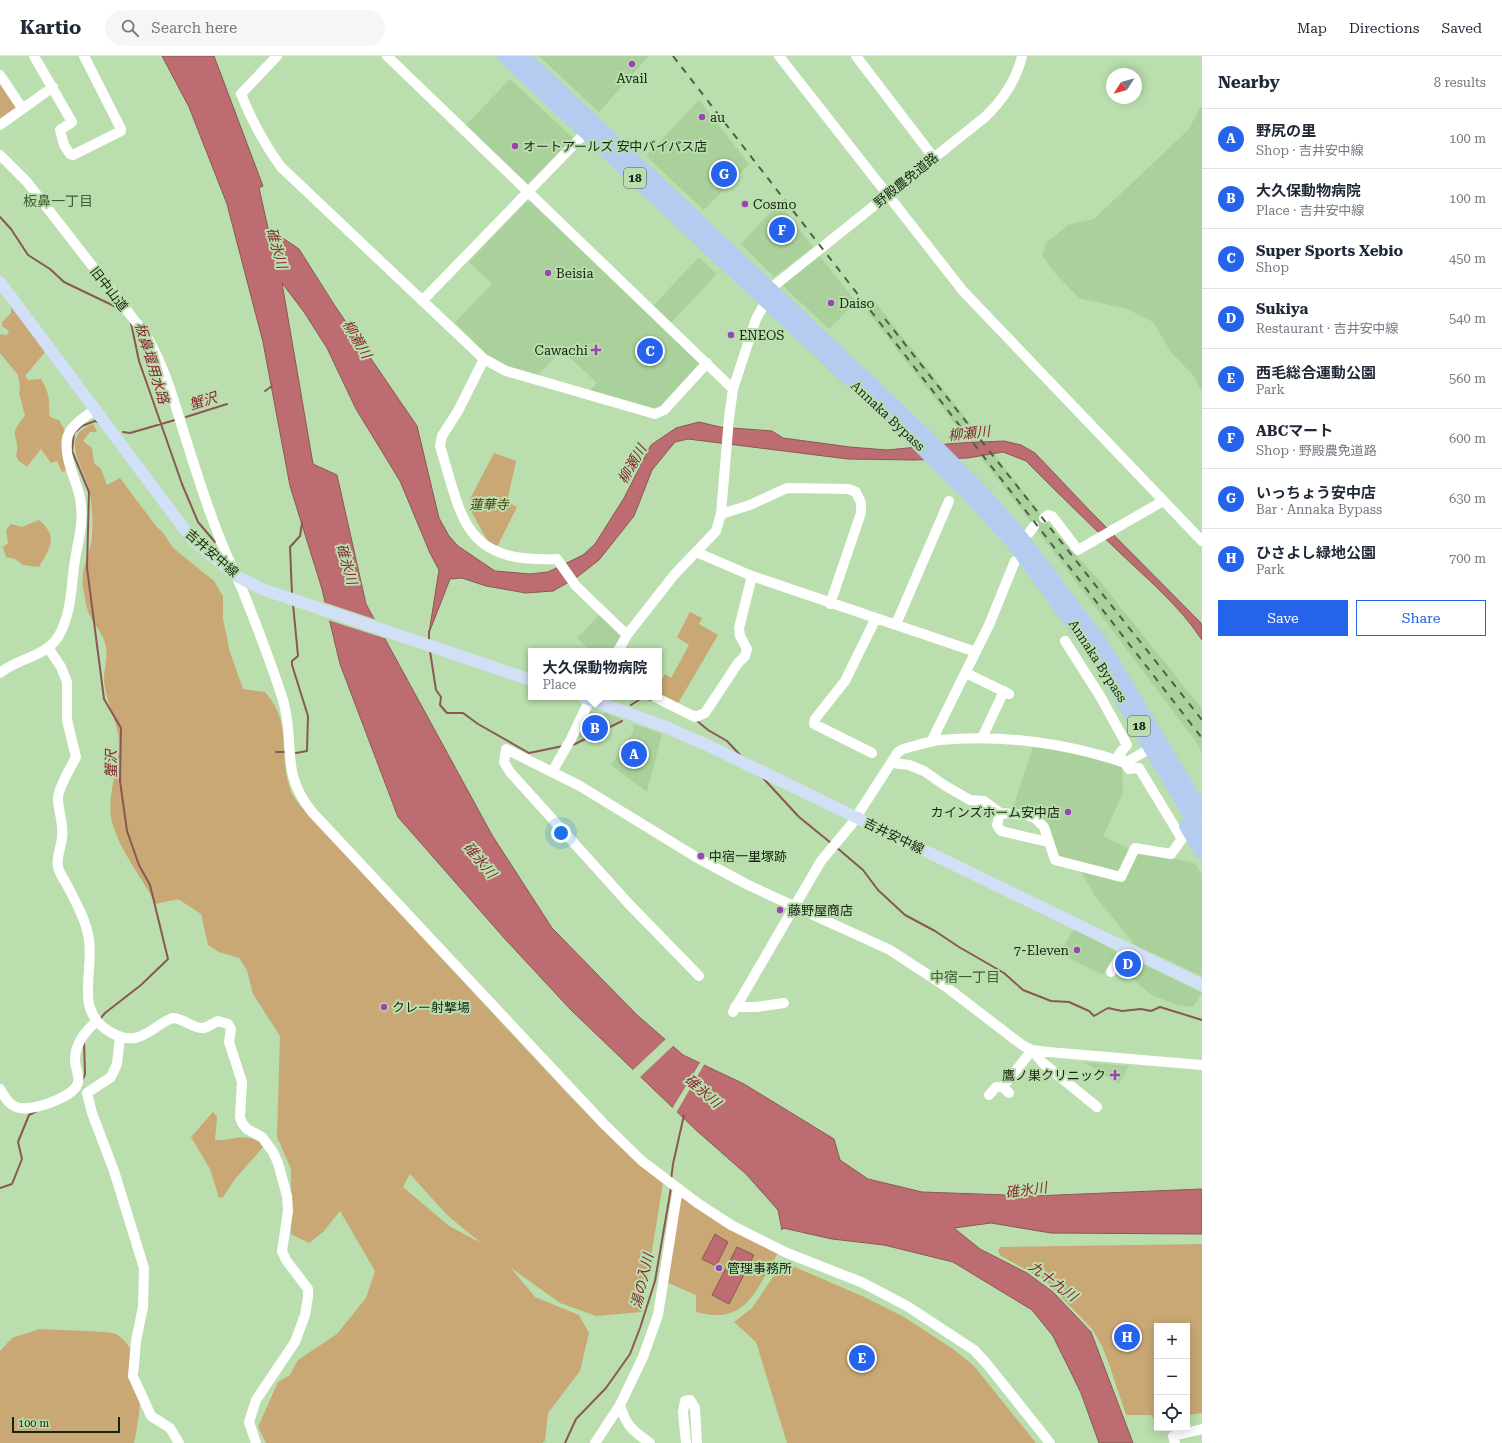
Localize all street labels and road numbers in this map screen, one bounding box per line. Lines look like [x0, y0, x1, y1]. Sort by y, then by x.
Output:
street label: 野殿農免道路 [871, 150, 941, 210]
road number: 18 [624, 168, 646, 188]
street label: 旧中山道 [87, 264, 131, 314]
street label: Annaka Bypass [848, 378, 928, 454]
street label: 吉井安中線 [183, 526, 241, 580]
street label: Annaka Bypass [1066, 617, 1130, 705]
road number: 18 [1128, 716, 1150, 736]
street label: 吉井安中線 [861, 815, 927, 857]

